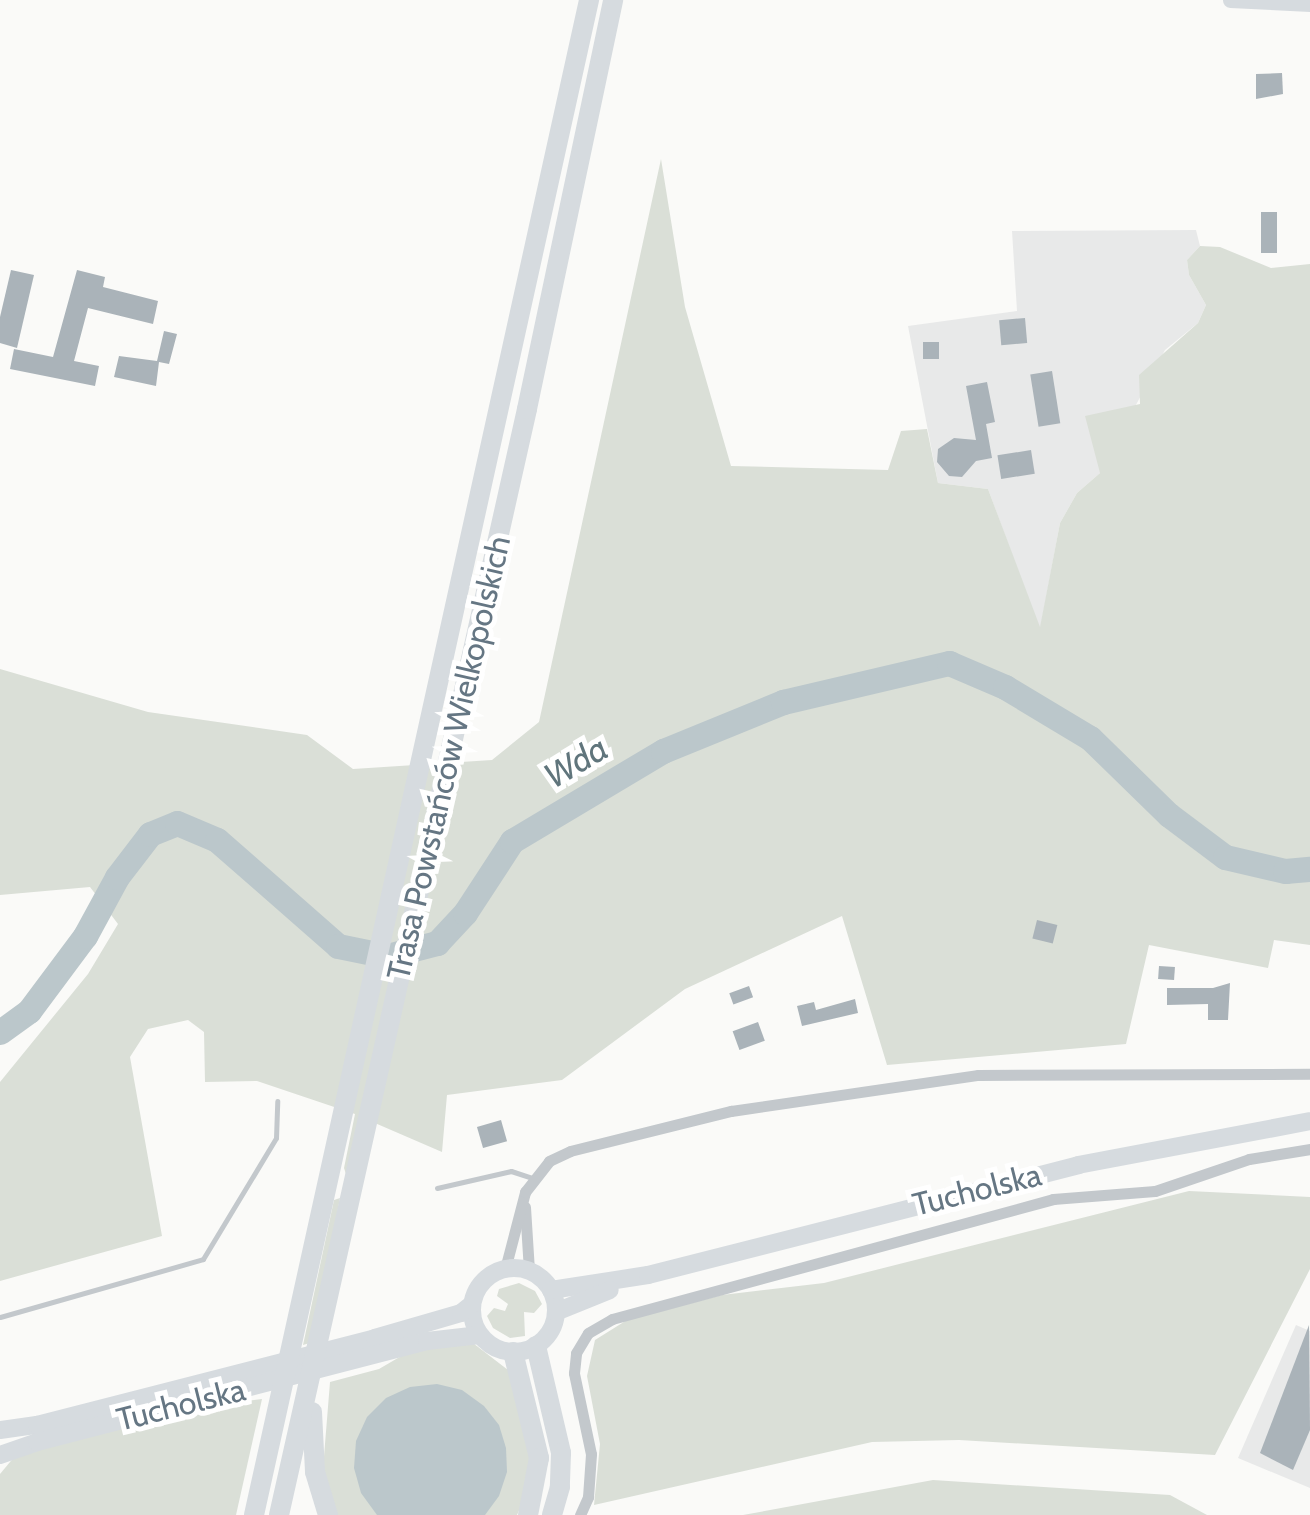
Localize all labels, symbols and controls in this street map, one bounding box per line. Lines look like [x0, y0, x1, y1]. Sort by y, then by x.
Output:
street label: Trasa Powstańców Wielkopolskich [379, 532, 519, 984]
water label: Wda [536, 727, 616, 797]
street label: Tucholska [909, 1156, 1045, 1224]
street label: Tucholska [113, 1371, 249, 1439]

